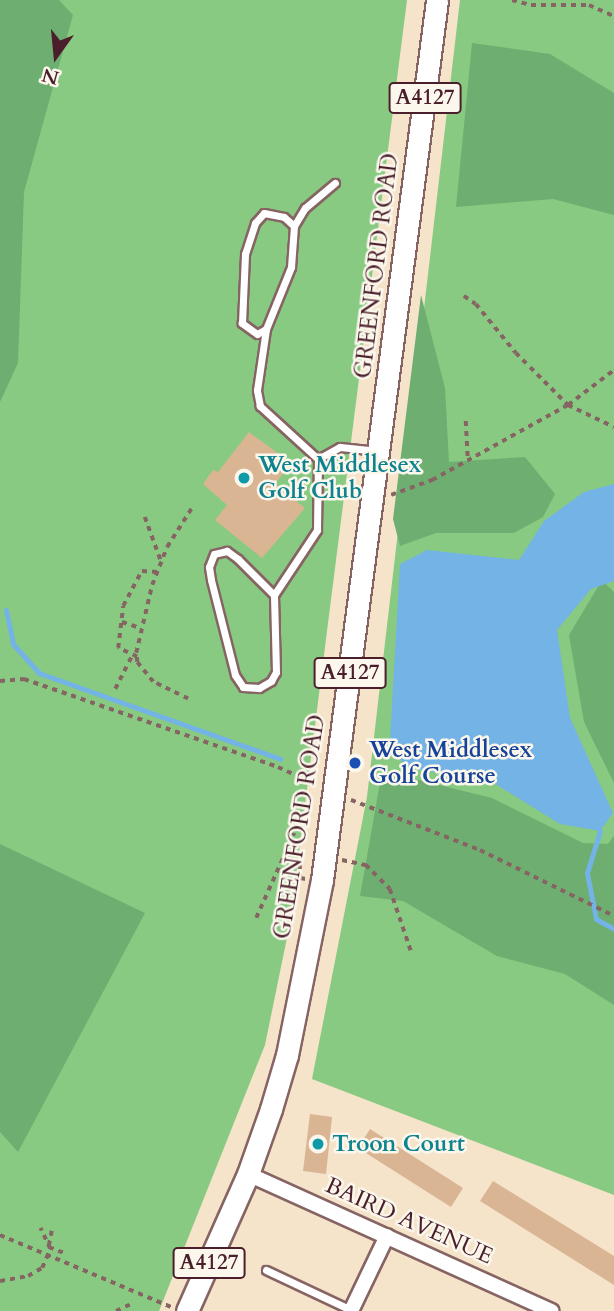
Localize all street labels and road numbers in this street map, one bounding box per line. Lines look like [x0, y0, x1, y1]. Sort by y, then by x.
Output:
road number: A4127 [388, 80, 462, 116]
street label: GREENFORD ROAD [349, 152, 405, 380]
road number: A4127 [313, 656, 387, 690]
street label: GREENFORD ROAD [269, 713, 331, 941]
street label: BAIRD AVENUE [321, 1172, 497, 1270]
road number: A4127 [172, 1246, 246, 1280]

